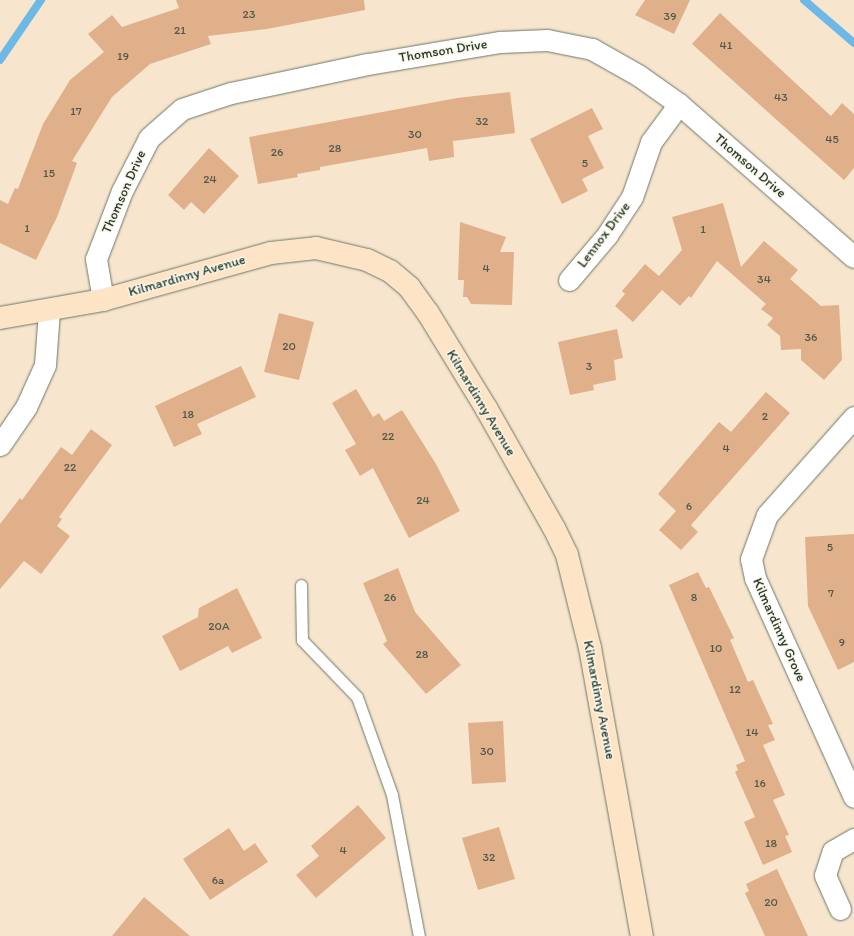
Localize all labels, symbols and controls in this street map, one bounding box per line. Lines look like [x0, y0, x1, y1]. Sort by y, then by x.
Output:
house number: 23 [243, 8, 255, 22]
house number: 39 [664, 10, 676, 24]
house number: 21 [174, 24, 186, 38]
street label: Thomson Drive [397, 36, 489, 66]
house number: 41 [720, 39, 732, 53]
house number: 19 [117, 50, 129, 64]
house number: 43 [774, 91, 788, 105]
house number: 17 [70, 105, 82, 119]
house number: 32 [476, 115, 488, 129]
house number: 30 [408, 128, 422, 142]
street label: Thomson Drive [711, 130, 789, 202]
house number: 45 [825, 133, 839, 147]
house number: 28 [329, 142, 341, 156]
house number: 26 [271, 146, 283, 160]
street label: Thomson Drive [98, 148, 150, 236]
house number: 5 [582, 157, 588, 171]
house number: 15 [43, 167, 55, 181]
house number: 24 [203, 173, 217, 187]
street label: Lennox Drive [574, 199, 634, 271]
house number: 1 [24, 222, 30, 236]
house number: 1 [700, 223, 706, 237]
street label: Kilmardinny Avenue [127, 251, 247, 301]
house number: 4 [482, 262, 490, 276]
house number: 34 [757, 273, 771, 287]
house number: 36 [805, 331, 817, 345]
house number: 20 [282, 340, 296, 354]
street label: Kilmardinny Avenue [443, 347, 519, 459]
house number: 3 [586, 360, 592, 374]
house number: 18 [182, 408, 194, 422]
house number: 2 [762, 410, 768, 424]
house number: 22 [382, 430, 394, 444]
house number: 4 [722, 442, 730, 456]
house number: 22 [64, 461, 76, 475]
house number: 24 [416, 494, 430, 508]
house number: 6 [686, 500, 692, 514]
house number: 5 [827, 541, 833, 555]
street label: Kilmardinny Grove [749, 575, 809, 685]
house number: 7 [828, 587, 834, 601]
house number: 26 [384, 591, 396, 605]
house number: 8 [691, 591, 697, 605]
house number: 20A [208, 620, 230, 634]
house number: 9 [839, 636, 845, 650]
street label: Kilmardinny Avenue [579, 639, 619, 761]
house number: 10 [710, 642, 722, 656]
house number: 28 [416, 648, 428, 662]
house number: 12 [729, 683, 741, 697]
house number: 14 [746, 726, 758, 740]
house number: 30 [480, 745, 494, 759]
house number: 16 [754, 777, 766, 791]
house number: 18 [765, 837, 777, 851]
house number: 4 [339, 844, 347, 858]
house number: 32 [483, 851, 495, 865]
house number: 6a [212, 874, 224, 888]
house number: 20 [764, 896, 778, 910]

